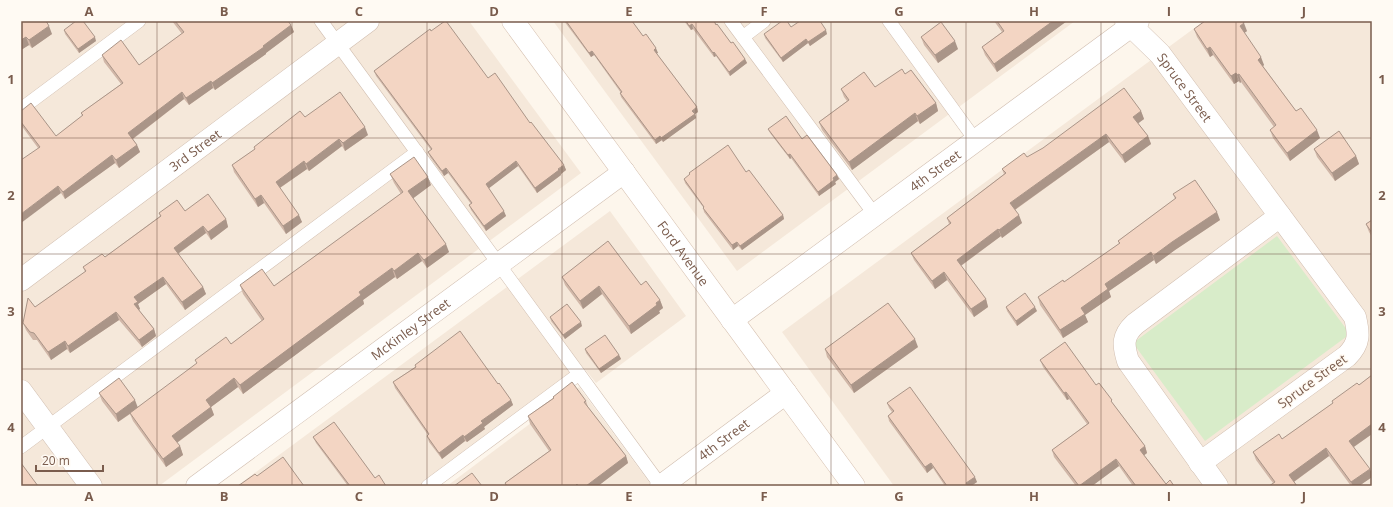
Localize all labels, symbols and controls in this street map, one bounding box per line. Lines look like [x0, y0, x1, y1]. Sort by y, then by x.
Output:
text: A [85, 2, 94, 20]
text: B [220, 2, 229, 20]
text: C [355, 2, 363, 20]
text: D [489, 2, 499, 20]
text: E [625, 2, 633, 20]
text: F [760, 2, 768, 20]
text: G [894, 2, 904, 20]
text: H [1029, 2, 1039, 20]
text: I [1167, 2, 1171, 20]
text: J [1301, 2, 1306, 20]
street label: Spruce Street [1153, 49, 1217, 126]
text: 1 [7, 70, 15, 88]
text: 1 [1378, 70, 1386, 88]
street label: 3rd Street [165, 125, 225, 176]
street label: 4th Street [905, 145, 965, 196]
text: 2 [7, 186, 15, 204]
text: 2 [1378, 186, 1386, 204]
street label: Ford Avenue [653, 217, 713, 289]
street label: McKinley Street [367, 294, 454, 364]
text: 3 [7, 302, 15, 320]
text: 3 [1378, 302, 1386, 320]
street label: Spruce Street [1274, 350, 1351, 412]
street label: 4th Street [694, 414, 753, 465]
text: 4 [7, 418, 15, 436]
text: 4 [1378, 418, 1386, 436]
scale bar [36, 447, 103, 473]
text: 20 m [42, 452, 70, 469]
text: A [85, 487, 94, 505]
text: B [220, 487, 229, 505]
text: C [355, 487, 363, 505]
text: D [489, 487, 499, 505]
text: E [625, 487, 633, 505]
text: F [760, 487, 768, 505]
text: G [894, 487, 904, 505]
text: H [1029, 487, 1039, 505]
text: I [1167, 487, 1171, 505]
text: J [1301, 487, 1306, 505]

